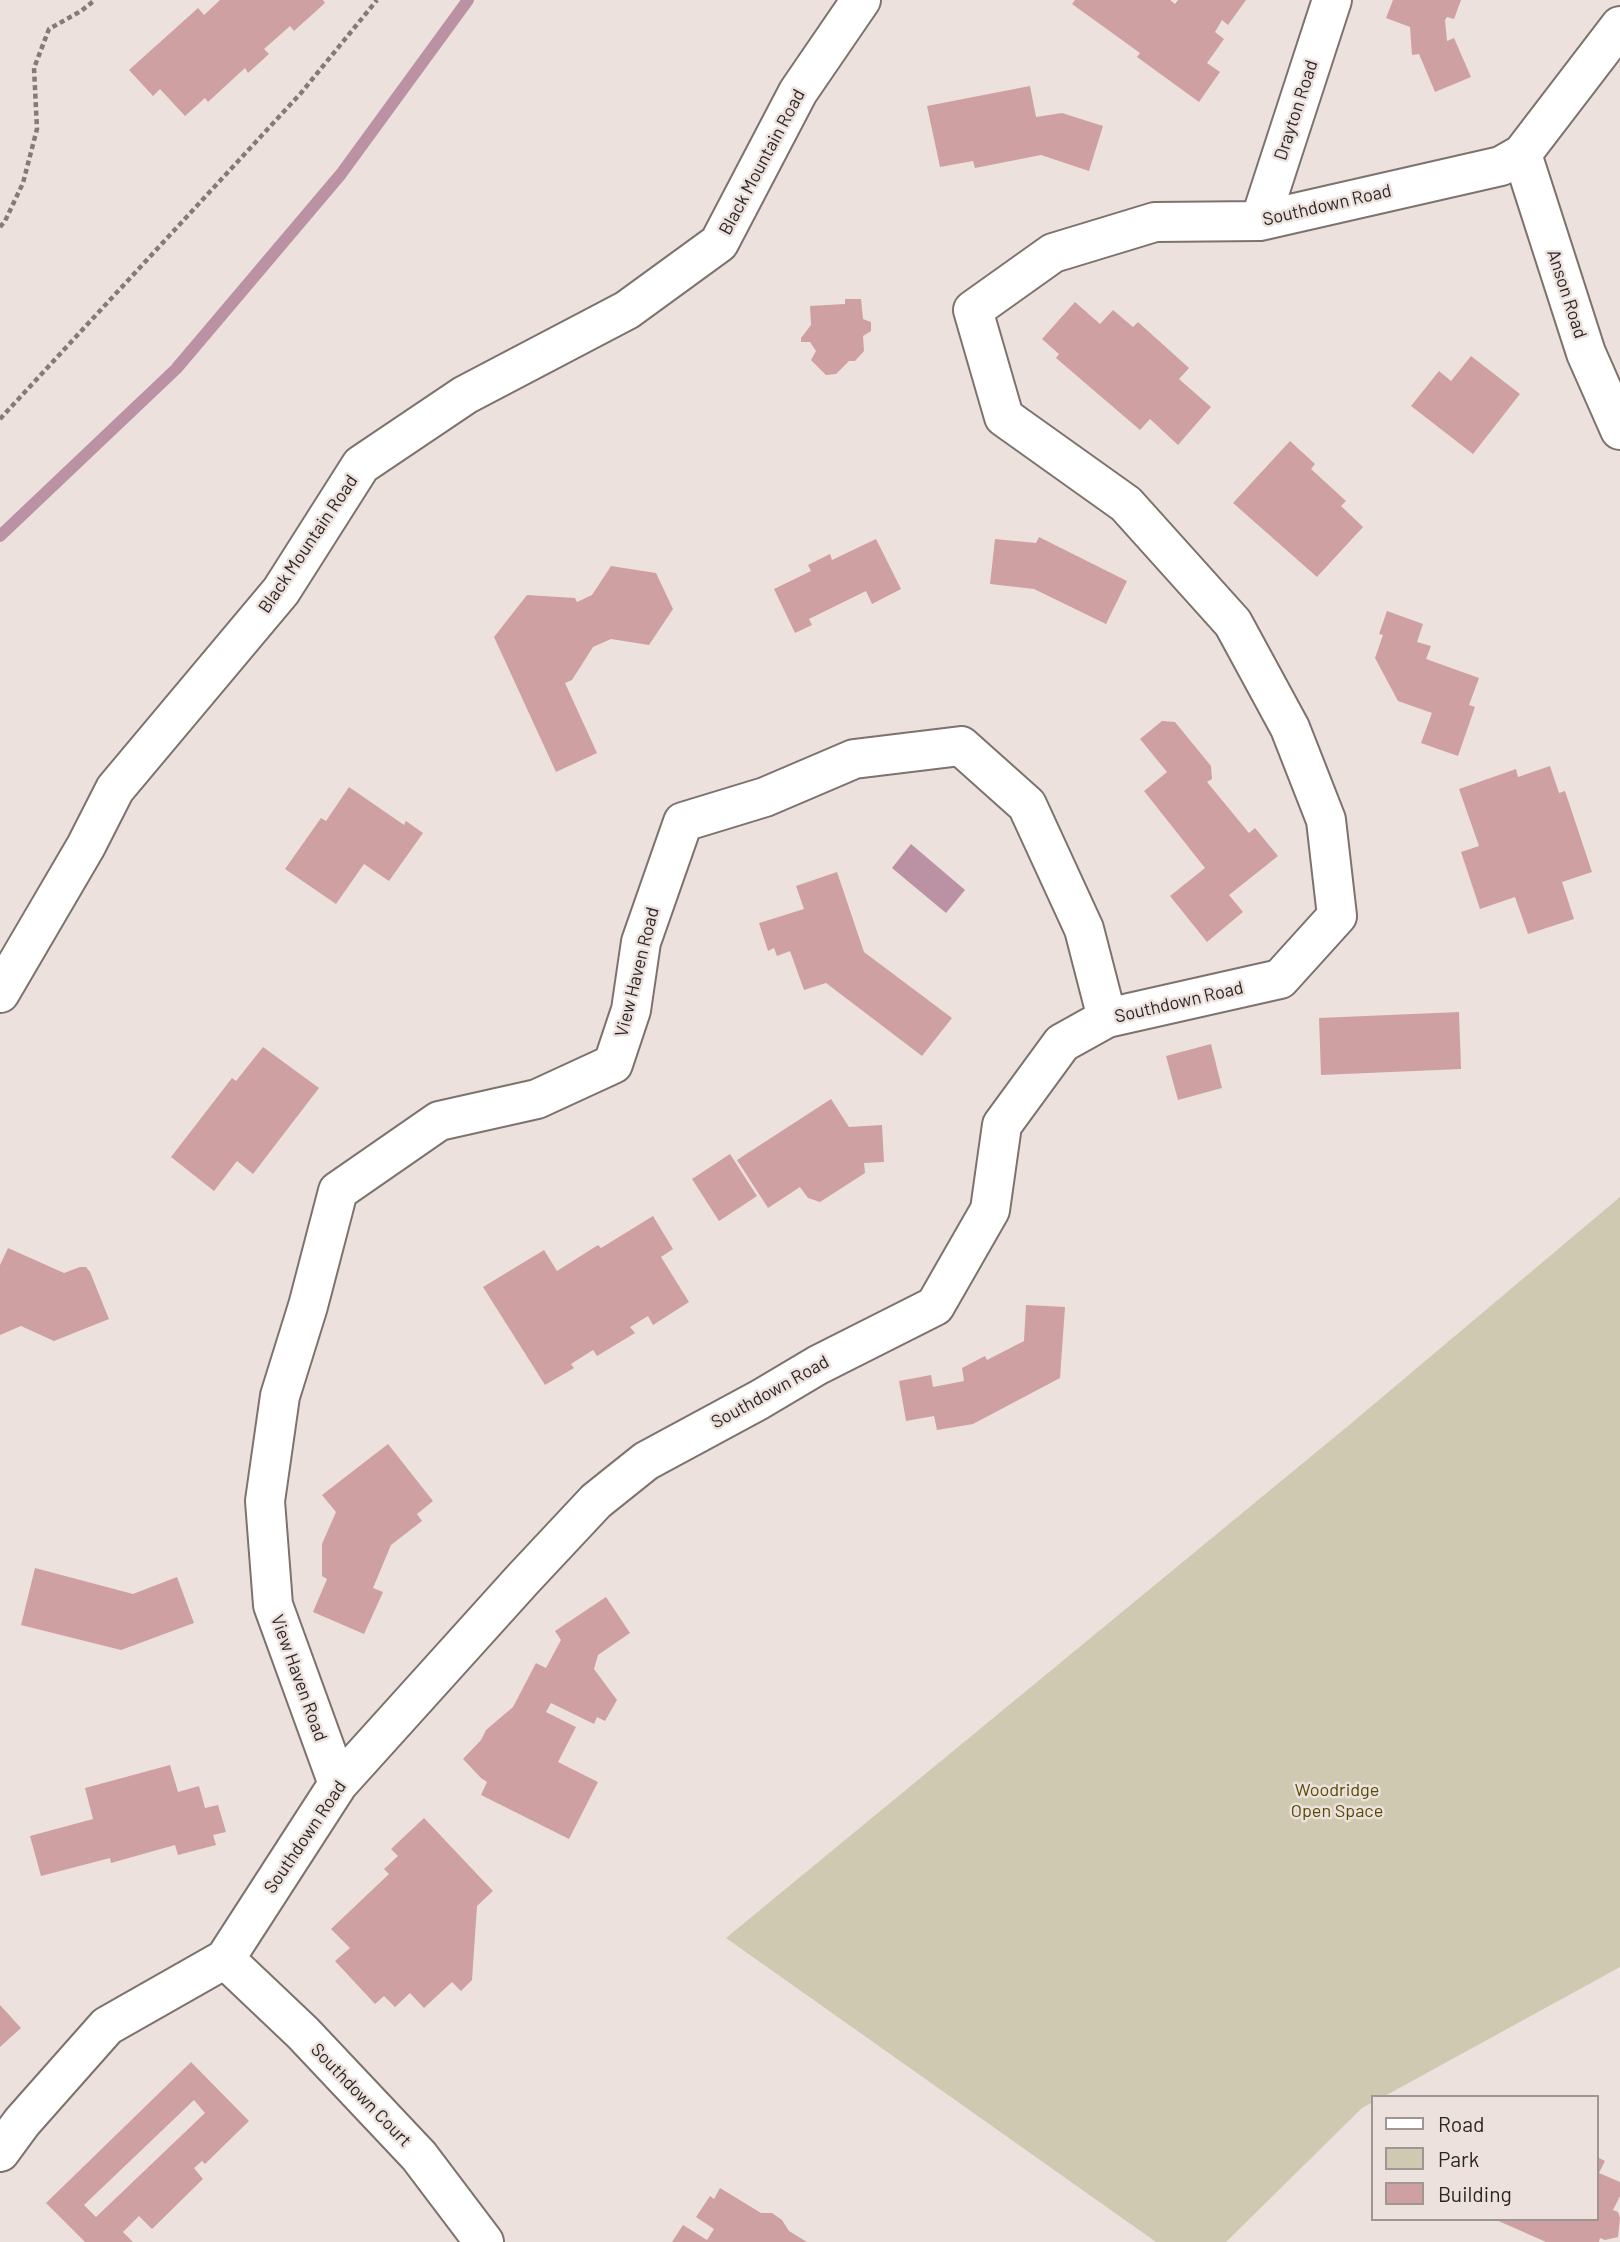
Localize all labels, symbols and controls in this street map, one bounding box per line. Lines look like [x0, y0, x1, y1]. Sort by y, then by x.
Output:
street label: Drayton Road [1270, 57, 1322, 163]
street label: Black Mountain Road [714, 85, 810, 239]
street label: Southdown Road [1261, 180, 1393, 230]
street label: Anson Road [1542, 247, 1592, 341]
street label: Black Mountain Road [254, 471, 362, 617]
street label: View Haven Road [610, 905, 664, 1039]
street label: Southdown Road [1113, 977, 1245, 1027]
street label: Southdown Road [707, 1351, 833, 1433]
street label: View Haven Road [266, 1612, 332, 1744]
street label: Southdown Road [259, 1776, 351, 1898]
park label: Woodridge Open Space [1291, 1779, 1383, 1822]
street label: Southdown Court [306, 2039, 416, 2151]
legend [1372, 2095, 1599, 2221]
text: Road [1438, 2111, 1484, 2136]
text: Park [1438, 2146, 1479, 2171]
text: Building [1438, 2181, 1512, 2206]

